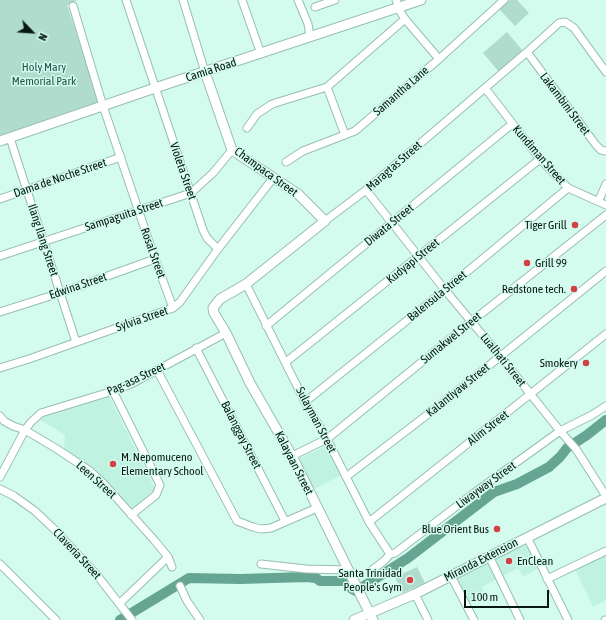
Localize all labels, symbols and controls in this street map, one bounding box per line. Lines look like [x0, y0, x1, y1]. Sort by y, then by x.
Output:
north arrow [12, 12, 52, 52]
text: N [36, 32, 50, 43]
street label: Camia Road [184, 55, 238, 85]
park label: Holy Mary Memorial Park [12, 60, 76, 88]
street label: Samantha Lane [370, 63, 432, 119]
street label: Lakambini Street [537, 70, 593, 138]
street label: Kundiman Street [509, 122, 569, 188]
street label: Maragtas Street [363, 138, 425, 194]
street label: Violeta Street [166, 140, 200, 202]
street label: Champaca Street [232, 144, 300, 200]
street label: Dama de Noche Street [12, 155, 108, 201]
street label: Sampaguita Street [83, 196, 165, 234]
street label: Diwata Street [361, 201, 417, 249]
street label: Ilang Ilang Street [25, 202, 61, 278]
place label: Tiger Grill [525, 218, 567, 232]
marker: Tiger Grill [570, 220, 580, 230]
street label: Rosal Street [137, 226, 169, 280]
street label: Kudyapi Street [384, 235, 442, 287]
place label: Grill 99 [535, 256, 567, 270]
marker: Grill 99 [522, 258, 532, 268]
street label: Balensula Street [404, 268, 470, 324]
street label: Edwina Street [47, 269, 109, 303]
place label: Redstone tech. [502, 282, 566, 296]
marker: Redstone tech. [569, 284, 579, 294]
street label: Sylvia Street [114, 303, 170, 335]
street label: Sumakwel Street [418, 309, 484, 367]
street label: Lualhati Street [477, 330, 529, 390]
place label: Smokery [540, 356, 578, 370]
marker: Smokery [581, 358, 591, 368]
street label: Pag-asa Street [105, 359, 167, 399]
street label: Kalantiyaw Street [423, 360, 493, 420]
street label: Sulayman Street [293, 385, 339, 455]
street label: Balanggay Street [218, 399, 264, 471]
street label: Alim Street [464, 407, 512, 449]
street label: Kalayaan Street [272, 429, 316, 497]
place label: M. Nepomuceno Elementary School [121, 450, 203, 478]
street label: Leen Street [73, 458, 119, 502]
street label: Liwayway Street [453, 458, 519, 512]
marker: M. Nepomuceno Elementary School [108, 459, 118, 469]
place label: Blue Orient Bus [422, 522, 489, 536]
marker: Blue Orient Bus [492, 524, 502, 534]
street label: Claveria Street [50, 526, 104, 582]
street label: Miranda Extension [441, 535, 521, 585]
place label: EnClean [517, 554, 553, 568]
marker: EnClean [504, 556, 514, 566]
place label: Santa Trinidad People's Gym [338, 566, 402, 594]
marker: Santa Trinidad People's Gym [405, 575, 415, 585]
scale bar [466, 582, 551, 608]
text: 100 m [471, 590, 498, 604]

